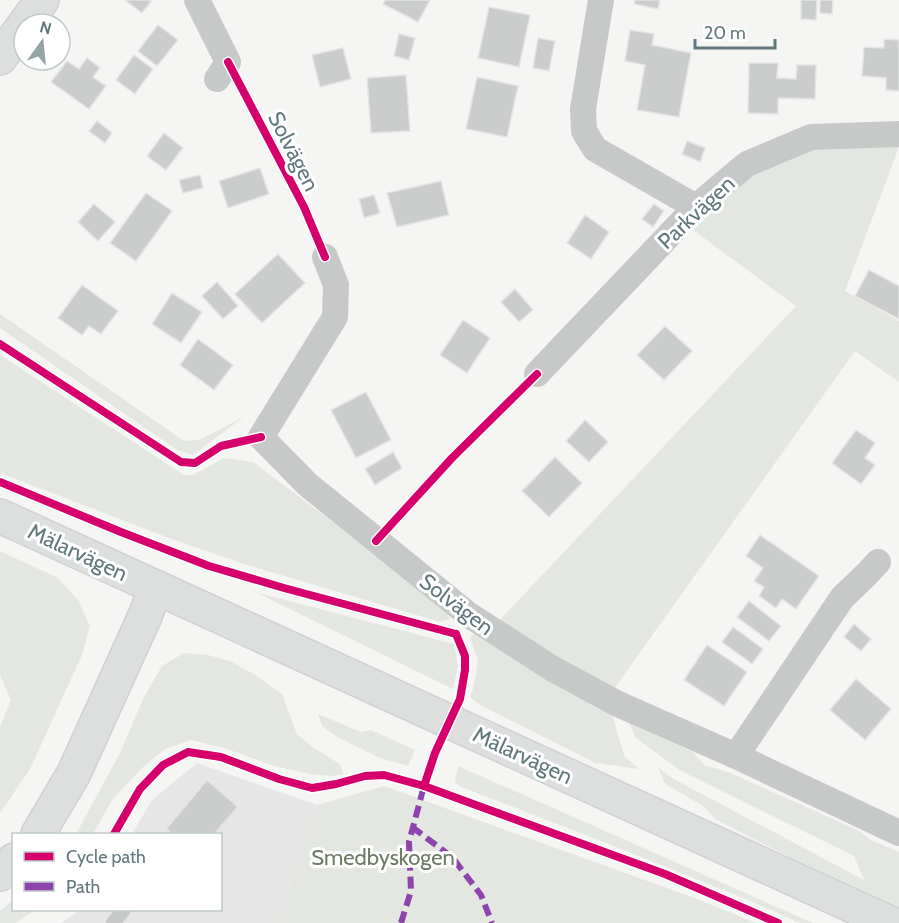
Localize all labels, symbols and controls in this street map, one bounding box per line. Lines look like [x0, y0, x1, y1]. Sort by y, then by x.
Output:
north arrow [12, 12, 72, 72]
scale bar [695, 12, 774, 50]
text: N [38, 17, 54, 39]
text: 20 m [704, 22, 746, 44]
street label: Solvägen [262, 107, 325, 196]
street label: Parkvägen [652, 170, 740, 255]
street label: Mälarvägen [24, 518, 132, 587]
street label: Solvägen [414, 568, 499, 641]
street label: Mälarvägen [469, 721, 577, 790]
legend [12, 833, 222, 911]
park label: Smedbyskogen [311, 844, 455, 871]
text: Cycle path [66, 846, 146, 868]
text: Path [66, 876, 100, 898]

